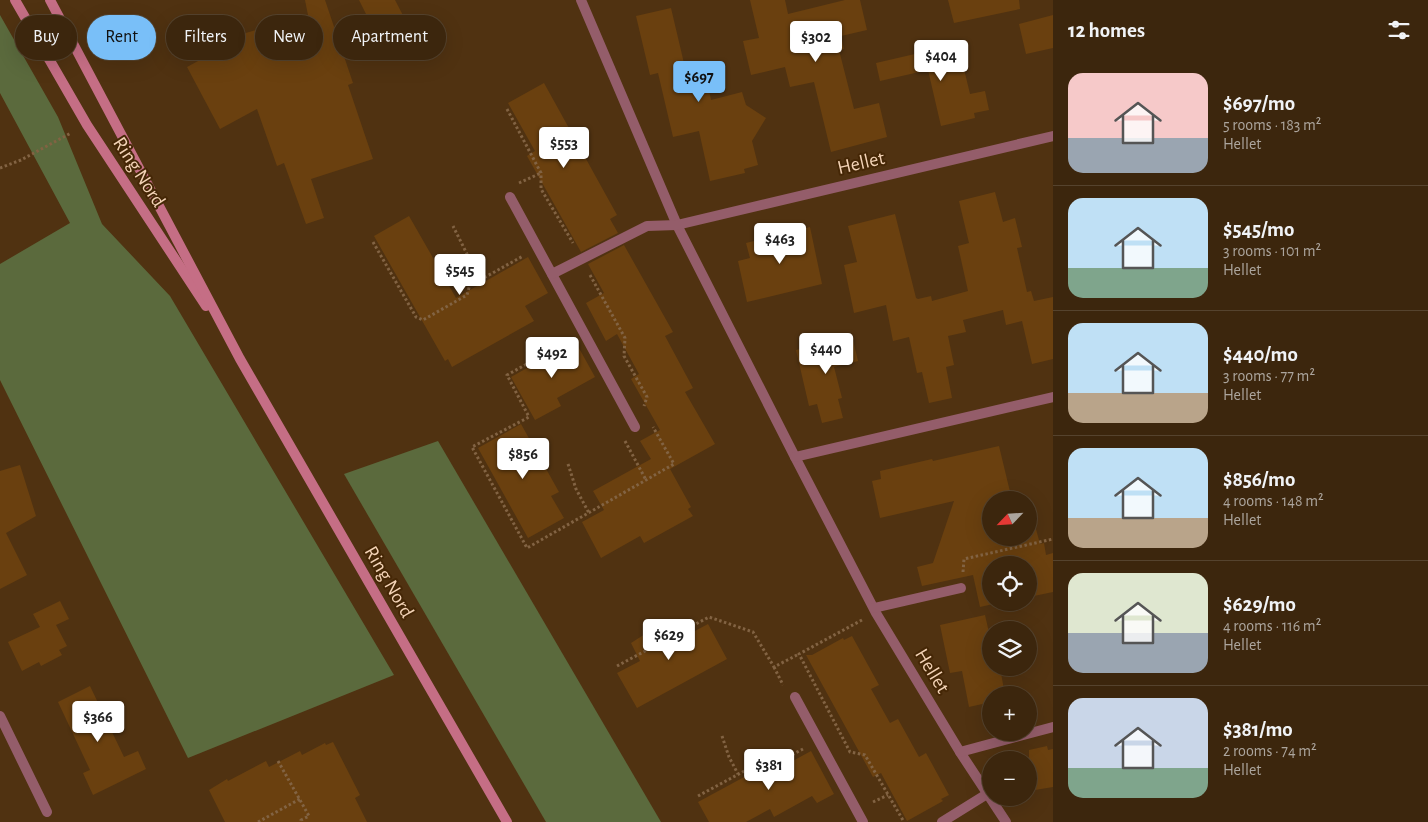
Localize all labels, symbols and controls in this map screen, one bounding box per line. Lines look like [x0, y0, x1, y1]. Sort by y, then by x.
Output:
chip: Buy [15, 15, 77, 60]
chip: Rent [87, 15, 156, 60]
chip: Filters [166, 15, 245, 60]
chip: New [255, 15, 323, 60]
chip: Apartment [333, 15, 446, 60]
icon: filters [1385, 16, 1413, 44]
pin: $302 [786, 20, 846, 63]
text: 12 homes [1068, 20, 1145, 41]
text: $302 [801, 29, 831, 45]
pin: $404 [911, 39, 971, 82]
text: $404 [925, 48, 957, 64]
pin: $697 [669, 61, 729, 103]
text: $697 [684, 69, 714, 85]
icon: home [1108, 93, 1168, 153]
text: $697/mo [1223, 93, 1295, 114]
text: 5 rooms · 183 m² [1223, 117, 1321, 133]
pin: $553 [534, 126, 594, 169]
street label: Ring Nord [109, 133, 169, 211]
text: $553 [550, 135, 578, 151]
text: Hellet [1223, 136, 1261, 152]
street label: Hellet [835, 148, 887, 178]
icon: home [1108, 218, 1168, 278]
text: $545/mo [1223, 219, 1294, 240]
pin: $463 [750, 222, 810, 265]
text: $463 [765, 231, 795, 247]
text: 3 rooms · 101 m² [1223, 243, 1321, 259]
pin: $545 [430, 254, 490, 296]
text: $545 [445, 262, 475, 278]
text: Hellet [1223, 262, 1261, 278]
pin: $440 [796, 332, 856, 375]
pin: $492 [522, 336, 582, 379]
text: $440 [810, 341, 842, 357]
icon: home [1108, 343, 1168, 403]
text: $440/mo [1223, 344, 1298, 365]
text: $492 [537, 345, 567, 361]
text: 3 rooms · 77 m² [1223, 368, 1315, 384]
text: Hellet [1223, 387, 1261, 403]
pin: $856 [493, 438, 553, 480]
text: $856 [508, 446, 538, 462]
icon: home [1108, 468, 1168, 528]
text: $856/mo [1223, 469, 1295, 490]
north arrow [982, 491, 1038, 546]
map controls [982, 491, 1037, 806]
text: 4 rooms · 148 m² [1223, 493, 1324, 509]
text: Hellet [1223, 512, 1261, 528]
street label: Ring Nord [361, 543, 417, 621]
button: locate [982, 556, 1037, 611]
icon: home [1108, 593, 1168, 653]
text: $629/mo [1223, 594, 1296, 615]
pin: $629 [639, 618, 699, 661]
text: 4 rooms · 116 m² [1223, 618, 1321, 634]
button: layers [982, 621, 1037, 676]
text: $629 [654, 627, 684, 643]
text: Hellet [1223, 637, 1261, 653]
street label: Hellet [911, 645, 953, 697]
button: + [982, 686, 1037, 741]
pin: $366 [68, 700, 128, 743]
text: $366 [83, 709, 113, 725]
icon: home [1108, 718, 1168, 778]
text: $381/mo [1223, 719, 1293, 740]
text: 2 rooms · 74 m² [1223, 743, 1317, 759]
pin: $381 [739, 748, 799, 791]
button: − [982, 751, 1037, 806]
text: $381 [755, 757, 783, 773]
text: Hellet [1223, 762, 1261, 778]

